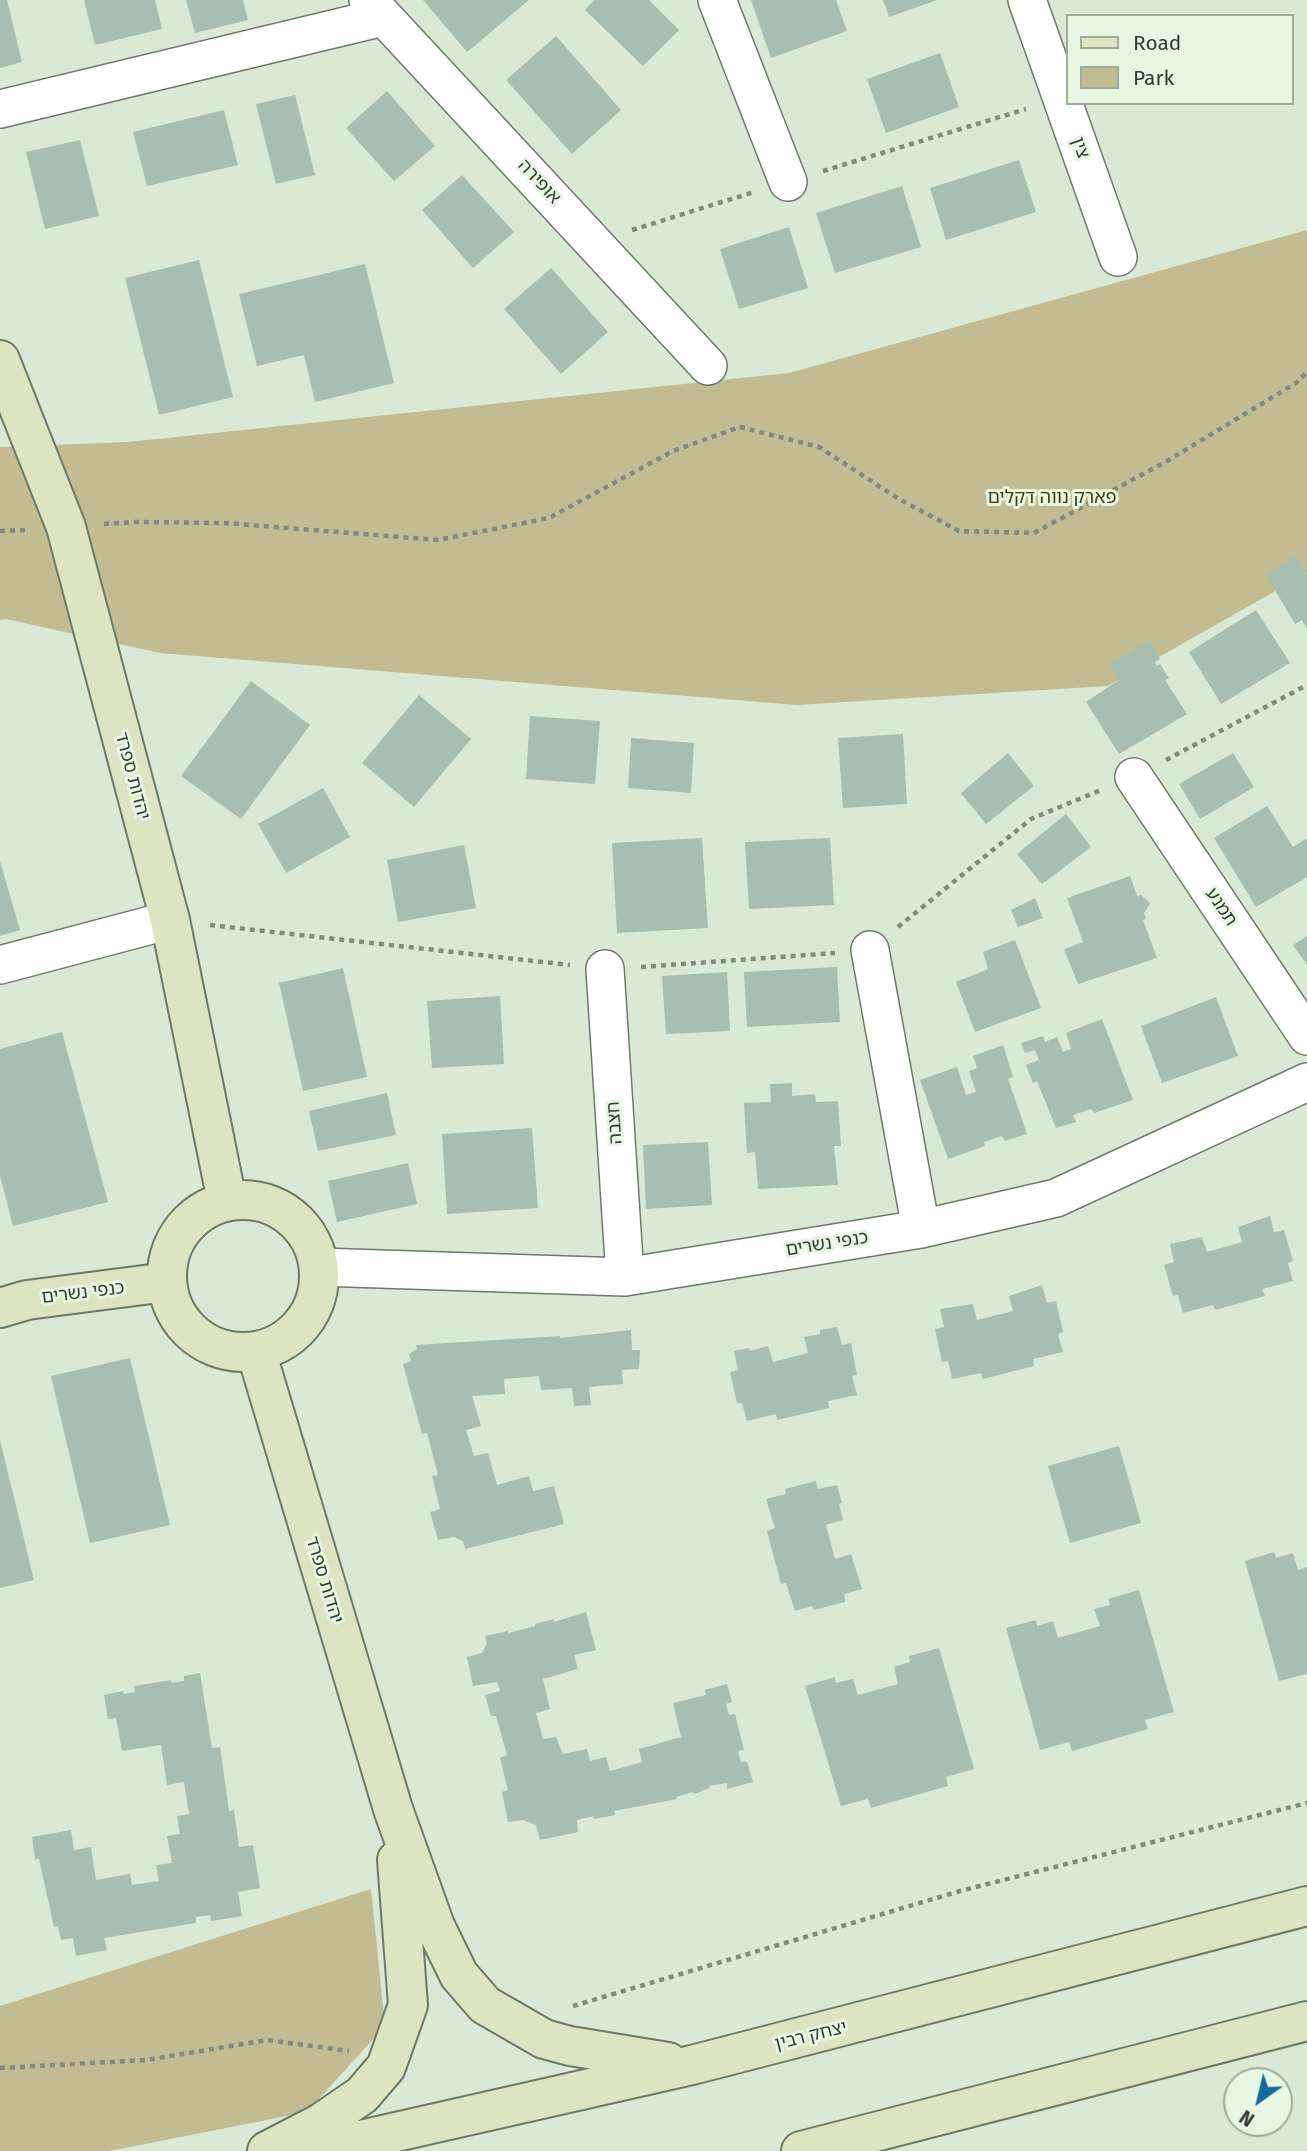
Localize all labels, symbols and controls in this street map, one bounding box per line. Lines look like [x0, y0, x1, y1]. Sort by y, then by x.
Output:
legend [1066, 14, 1293, 105]
text: Road [1133, 30, 1181, 56]
text: Park [1133, 65, 1174, 91]
street label: צין [1066, 135, 1094, 161]
street label: אופירה [513, 155, 565, 209]
park label: פארק נווה דקלים [988, 487, 1116, 509]
street label: יהדות ספרד [110, 730, 154, 822]
street label: תמנע [1201, 884, 1241, 930]
street label: חצבה [603, 1101, 627, 1145]
street label: כנפי נשרים [784, 1227, 870, 1261]
street label: כנפי נשרים [40, 1277, 126, 1309]
street label: יהדות ספרד [301, 1534, 347, 1626]
street label: יצחק רבין [773, 2017, 849, 2055]
north arrow [1223, 2067, 1293, 2137]
text: N [1235, 2105, 1259, 2131]

